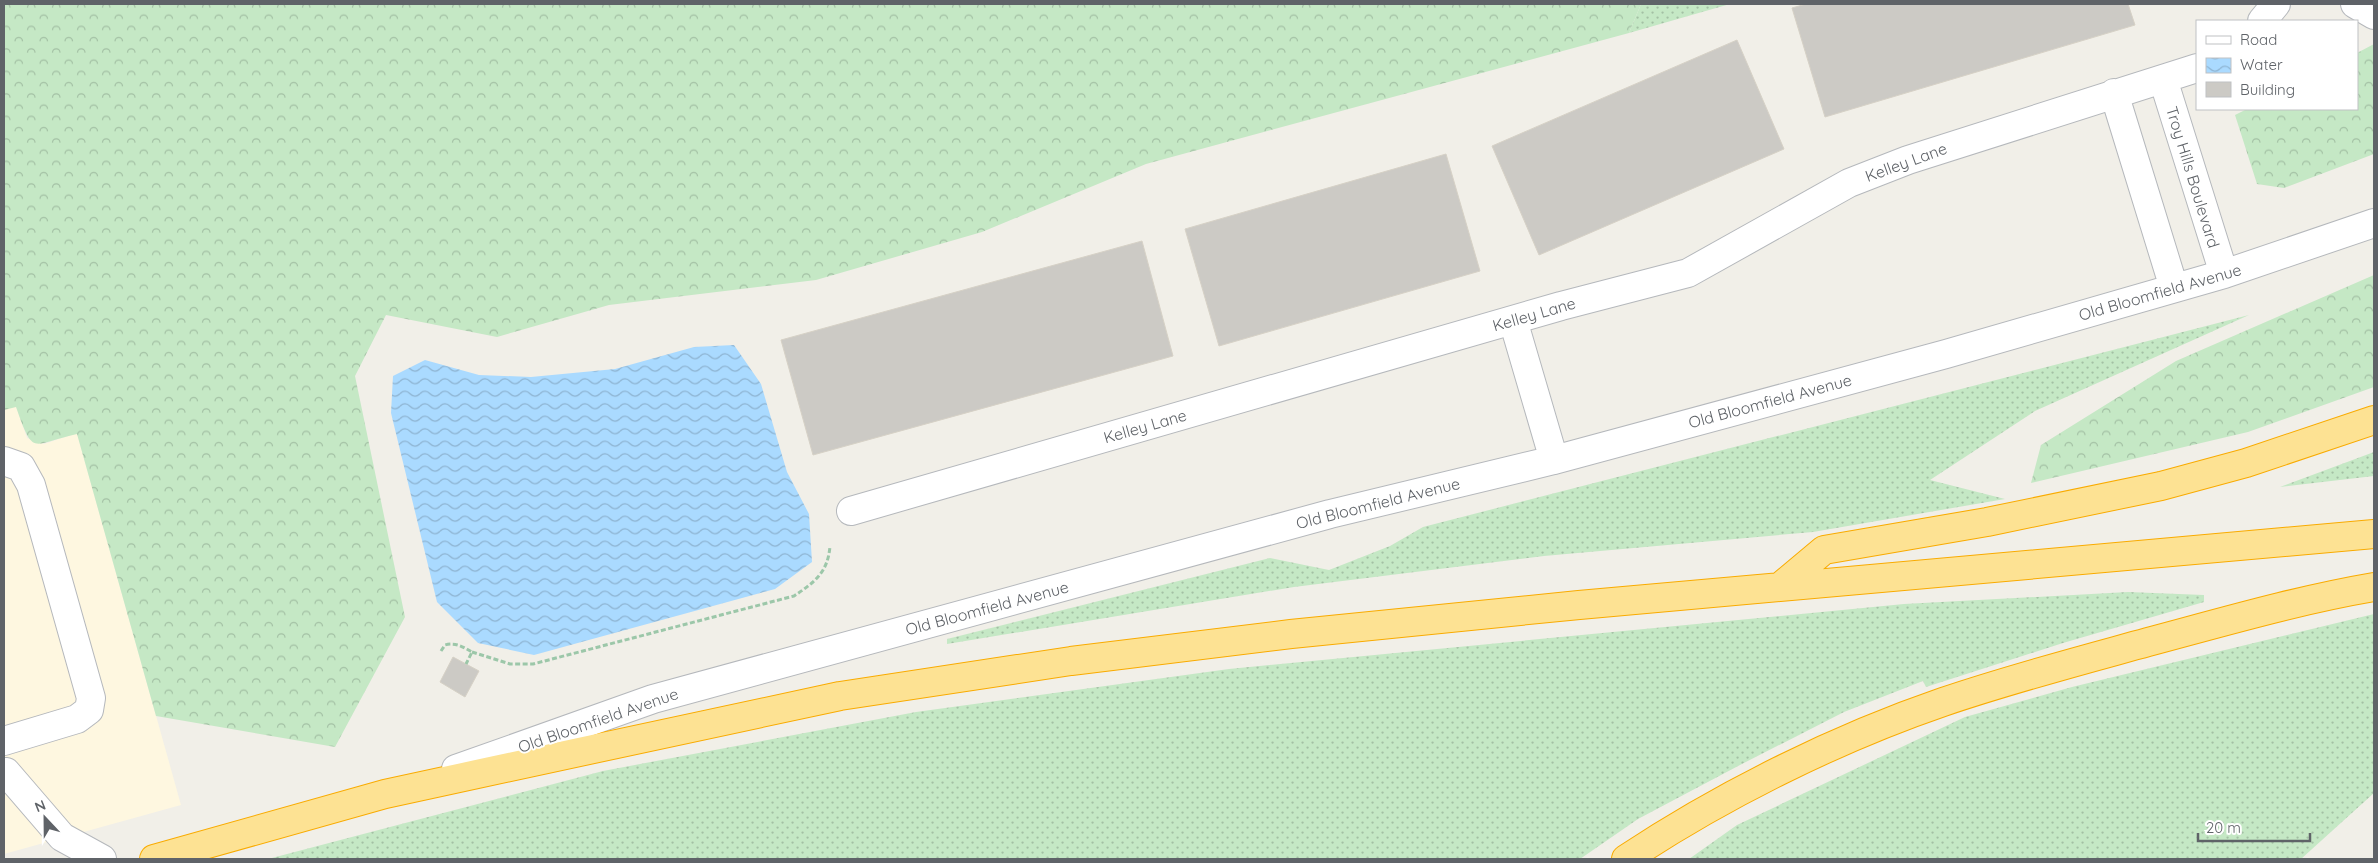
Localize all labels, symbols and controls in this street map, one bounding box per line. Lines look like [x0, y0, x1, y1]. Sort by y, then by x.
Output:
legend [2196, 20, 2358, 110]
text: Road [2240, 30, 2277, 49]
text: Water [2240, 55, 2283, 74]
text: Building [2240, 80, 2295, 99]
street label: Troy Hills Boulevard [2162, 104, 2224, 250]
street label: Kelley Lane [1862, 138, 1950, 186]
street label: Old Bloomfield Avenue [2076, 259, 2244, 325]
street label: Kelley Lane [1490, 293, 1578, 335]
street label: Old Bloomfield Avenue [1686, 370, 1854, 432]
street label: Kelley Lane [1101, 405, 1189, 447]
street label: Old Bloomfield Avenue [1294, 473, 1462, 533]
street label: Old Bloomfield Avenue [903, 577, 1071, 639]
street label: Old Bloomfield Avenue [515, 683, 681, 757]
north arrow [20, 793, 70, 843]
text: N [32, 796, 48, 816]
scale bar [2198, 810, 2310, 842]
text: 20 m [2206, 818, 2241, 837]

